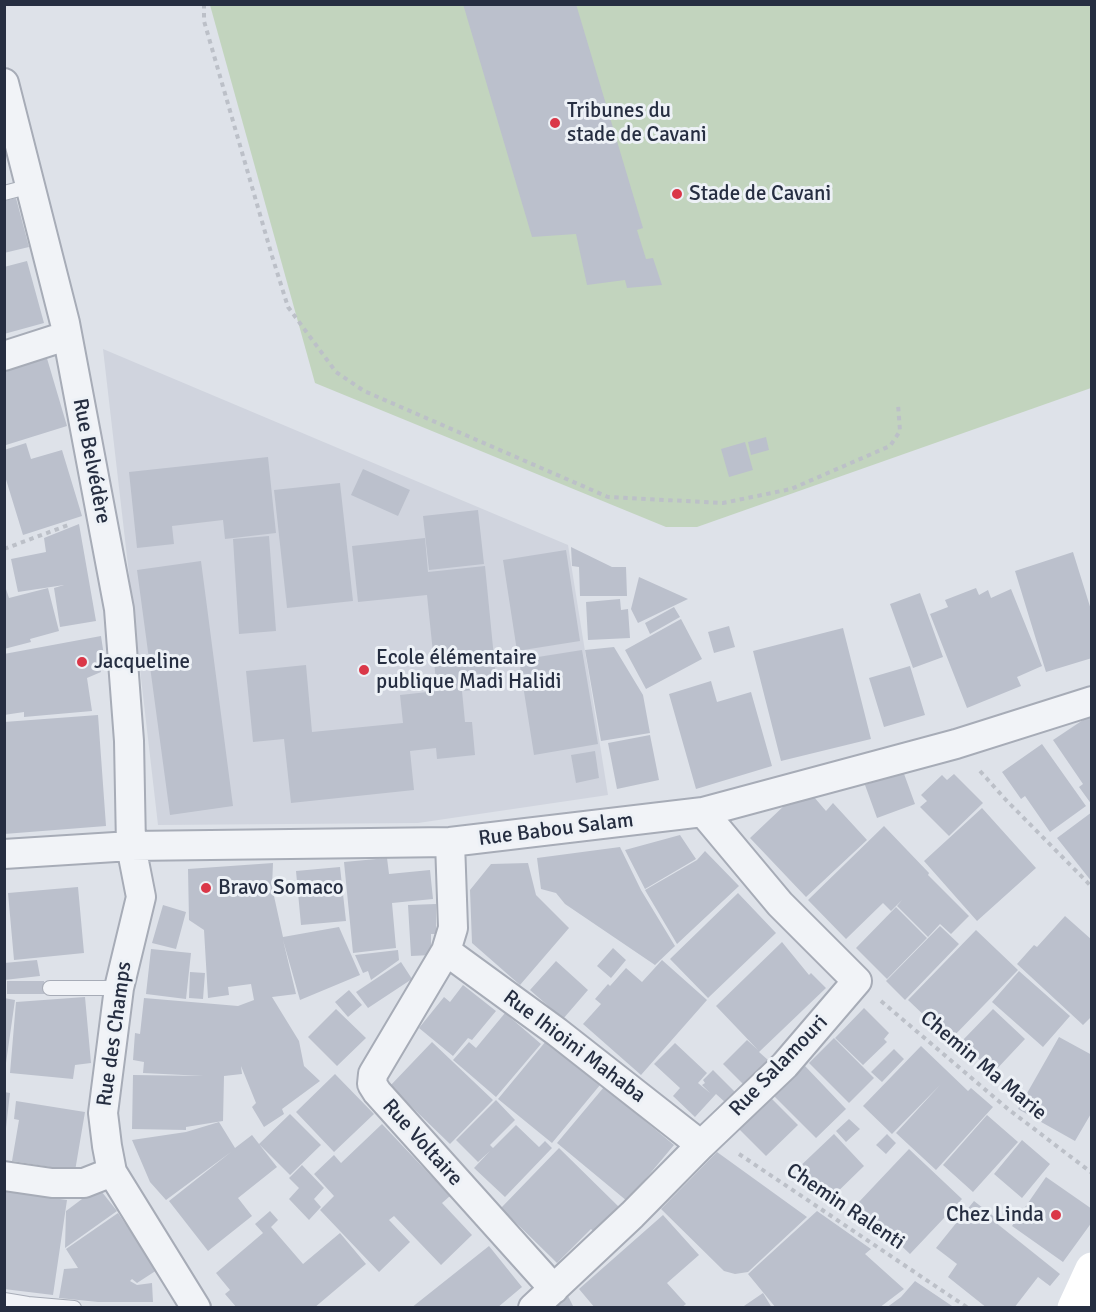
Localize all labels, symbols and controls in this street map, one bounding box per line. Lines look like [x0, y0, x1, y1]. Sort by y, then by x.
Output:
place label: Tribunes du stade de Cavani [567, 98, 707, 148]
marker: Tribunes du stade de Cavani [548, 116, 562, 130]
place label: Stade de Cavani [689, 181, 831, 207]
marker: Stade de Cavani [670, 187, 684, 201]
street label: Rue Belvédère [66, 396, 116, 526]
place label: Ecole élémentaire publique Madi Halidi [376, 645, 561, 695]
place label: Jacqueline [94, 649, 190, 675]
marker: Jacqueline [75, 655, 89, 669]
marker: Ecole élémentaire publique Madi Halidi [357, 663, 371, 677]
street label: Rue Babou Salam [477, 808, 635, 852]
place label: Bravo Somaco [218, 875, 344, 901]
marker: Bravo Somaco [199, 881, 213, 895]
street label: Rue des Champs [92, 960, 138, 1108]
street label: Rue Ihioini Mahaba [498, 985, 650, 1109]
street label: Chemin Ma Marie [915, 1006, 1051, 1126]
street label: Rue Salamouri [725, 1010, 833, 1122]
street label: Rue Voltaire [376, 1094, 468, 1192]
street label: Chemin Ralenti [781, 1158, 909, 1256]
place label: Chez Linda [946, 1202, 1044, 1228]
marker: Chez Linda [1049, 1208, 1063, 1222]

